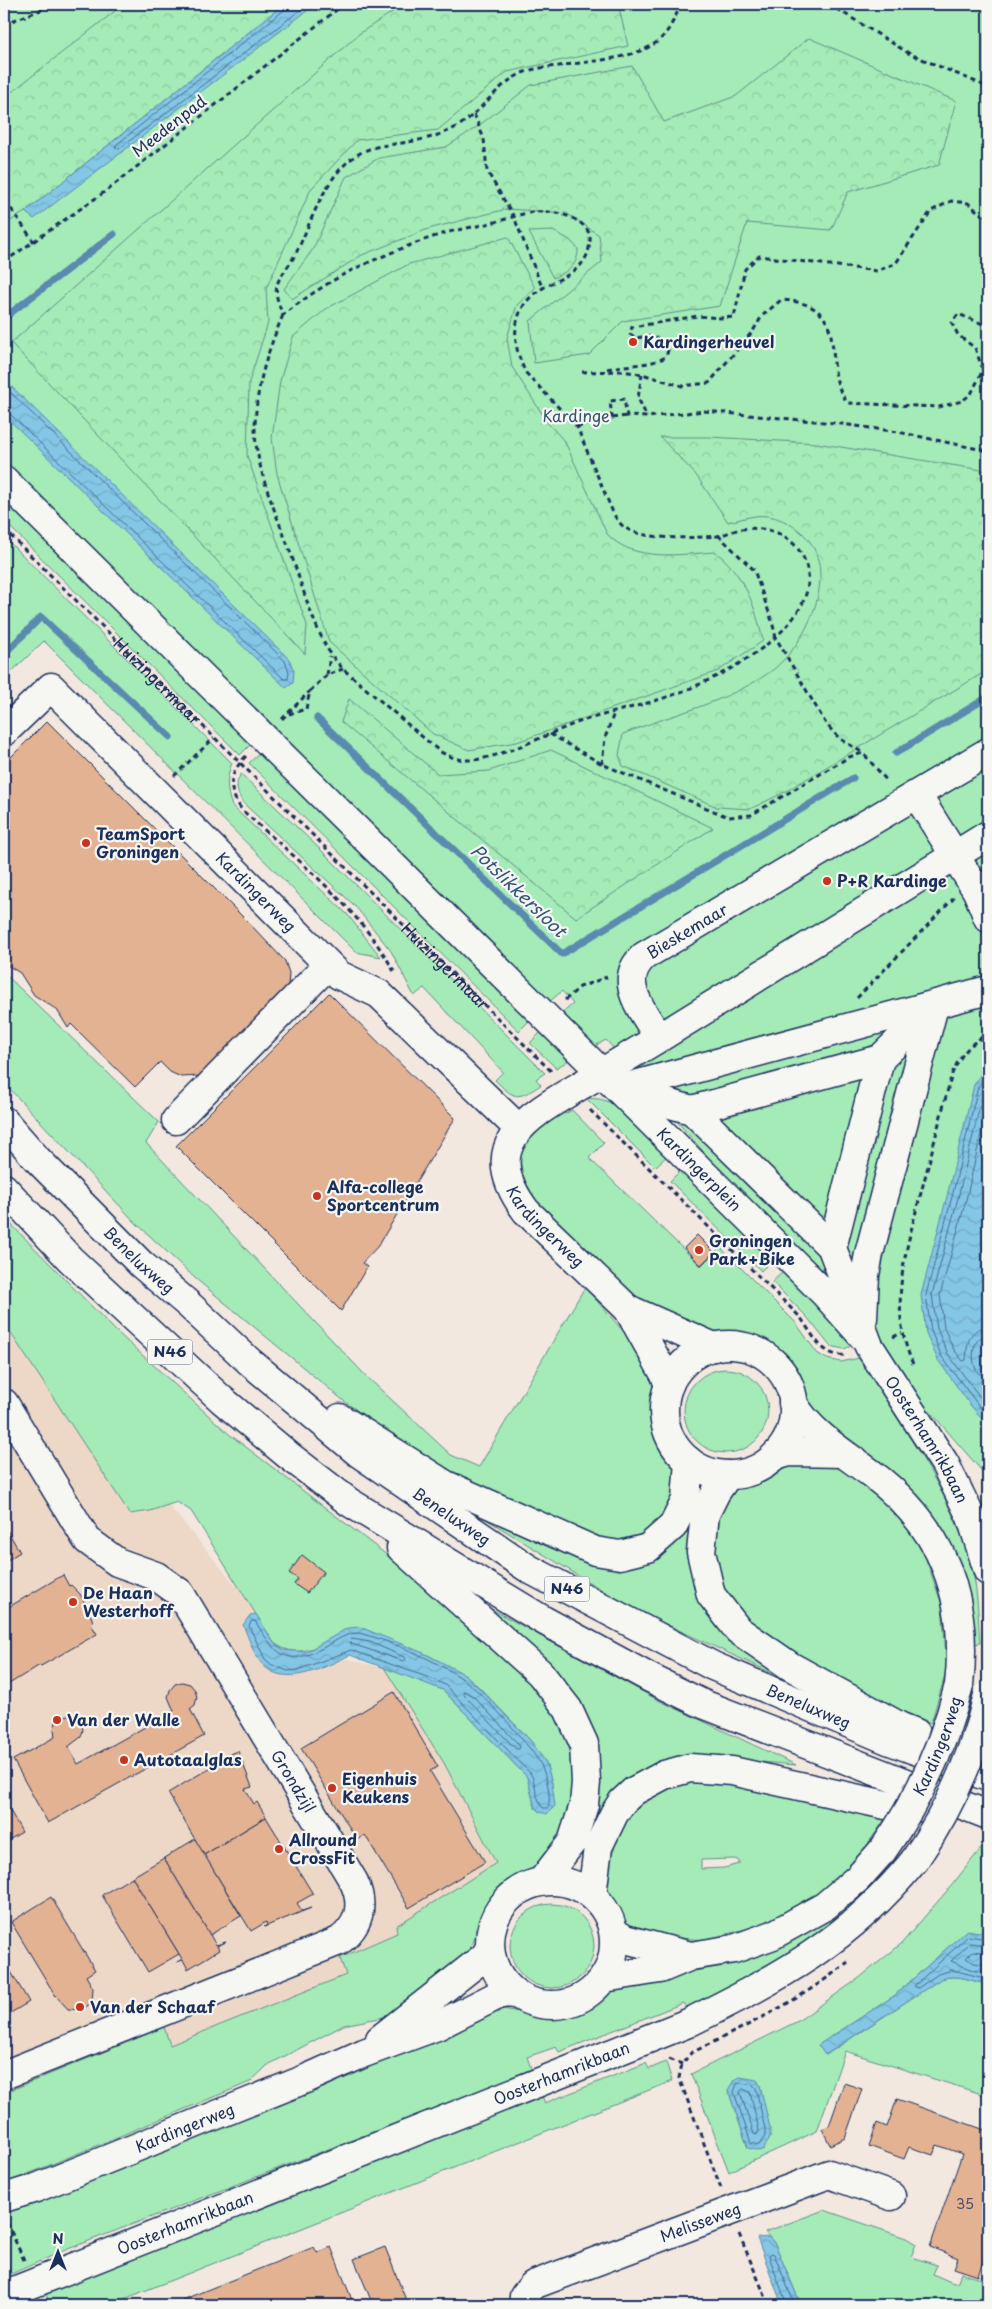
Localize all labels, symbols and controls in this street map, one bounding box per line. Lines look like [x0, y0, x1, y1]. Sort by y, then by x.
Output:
street label: Meedenpad [126, 88, 211, 162]
place label: Kardingerheuvel [643, 329, 774, 353]
marker: Kardingerheuvel [627, 336, 639, 348]
park label: Kardinge [542, 403, 610, 427]
street label: Huizingermaar [109, 631, 208, 730]
place label: TeamSport Groningen [96, 821, 186, 863]
marker: TeamSport Groningen [80, 837, 92, 849]
water label: Potslikkersloot [465, 837, 575, 945]
street label: Kardingerweg [211, 846, 302, 937]
place label: P+R Kardinge [837, 868, 947, 892]
marker: P+R Kardinge [821, 875, 833, 887]
street label: Bieskemaar [642, 896, 732, 964]
street label: Huizingermaar [397, 916, 496, 1015]
street label: Kardingerplein [652, 1121, 748, 1216]
place label: Alfa-college Sportcentrum [327, 1174, 440, 1216]
street label: Kardingerweg [501, 1181, 591, 1272]
marker: Alfa-college Sportcentrum [311, 1190, 323, 1202]
street label: Beneluxweg [99, 1220, 181, 1299]
place label: Groningen Park+Bike [709, 1228, 795, 1270]
marker: Groningen Park+Bike [693, 1244, 705, 1256]
road number: N46 [148, 1340, 192, 1364]
street label: Oosterhamrikbaan [880, 1370, 975, 1507]
street label: Beneluxweg [408, 1480, 496, 1551]
road number: N46 [544, 1576, 590, 1602]
place label: De Haan Westerhoff [83, 1580, 175, 1622]
marker: De Haan Westerhoff [67, 1596, 79, 1608]
street label: Beneluxweg [762, 1677, 855, 1734]
street label: Kardingerweg [906, 1693, 967, 1800]
place label: Van der Walle [67, 1707, 180, 1731]
marker: Van der Walle [51, 1714, 63, 1726]
street label: Grondzijl [266, 1745, 322, 1817]
place label: Autotaalglas [134, 1747, 242, 1771]
marker: Autotaalglas [118, 1754, 130, 1766]
place label: Eigenhuis Keukens [342, 1766, 417, 1808]
marker: Eigenhuis Keukens [326, 1782, 338, 1794]
place label: Allround CrossFit [288, 1827, 357, 1869]
marker: Allround CrossFit [273, 1843, 285, 1855]
place label: Van der Schaaf [90, 1994, 216, 2018]
marker: Van der Schaaf [74, 2001, 86, 2013]
street label: Oosterhamrikbaan [489, 2034, 633, 2110]
street label: Kardingerweg [131, 2096, 238, 2158]
street label: Oosterhamrikbaan [113, 2184, 257, 2260]
house number: 35 [956, 2193, 974, 2214]
street label: Melisseweg [656, 2195, 744, 2247]
north arrow [32, 2226, 82, 2276]
text: N [52, 2228, 64, 2249]

